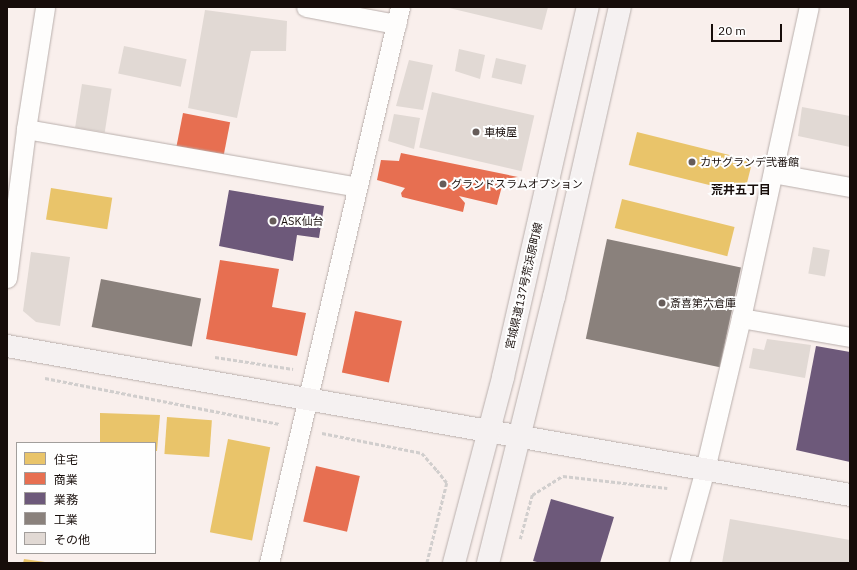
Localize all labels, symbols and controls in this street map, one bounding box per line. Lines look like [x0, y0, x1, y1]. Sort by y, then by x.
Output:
scale bar [713, 16, 784, 42]
text: 20 m [718, 23, 746, 38]
place label: 車検屋 [484, 125, 517, 139]
marker: 車検屋 [471, 127, 481, 137]
place label: カサグランデ弐番館 [700, 155, 799, 169]
marker: カサグランデ弐番館 [687, 157, 697, 167]
place label: グランドスラムオプション [451, 177, 583, 191]
marker: グランドスラムオプション [438, 179, 448, 189]
district label: 荒井五丁目 [711, 183, 771, 197]
place label: ASK仙台 [281, 214, 323, 228]
marker: ASK仙台 [268, 216, 278, 226]
street label: 宮城県道137号荒浜原町線 [503, 221, 545, 351]
place label: 斎喜第六倉庫 [670, 296, 736, 310]
marker: 斎喜第六倉庫 [657, 298, 667, 308]
legend [16, 442, 156, 554]
text: 住宅 [54, 452, 78, 467]
text: 商業 [54, 472, 78, 487]
text: 業務 [54, 492, 78, 507]
text: 工業 [54, 512, 78, 527]
text: その他 [54, 532, 90, 547]

